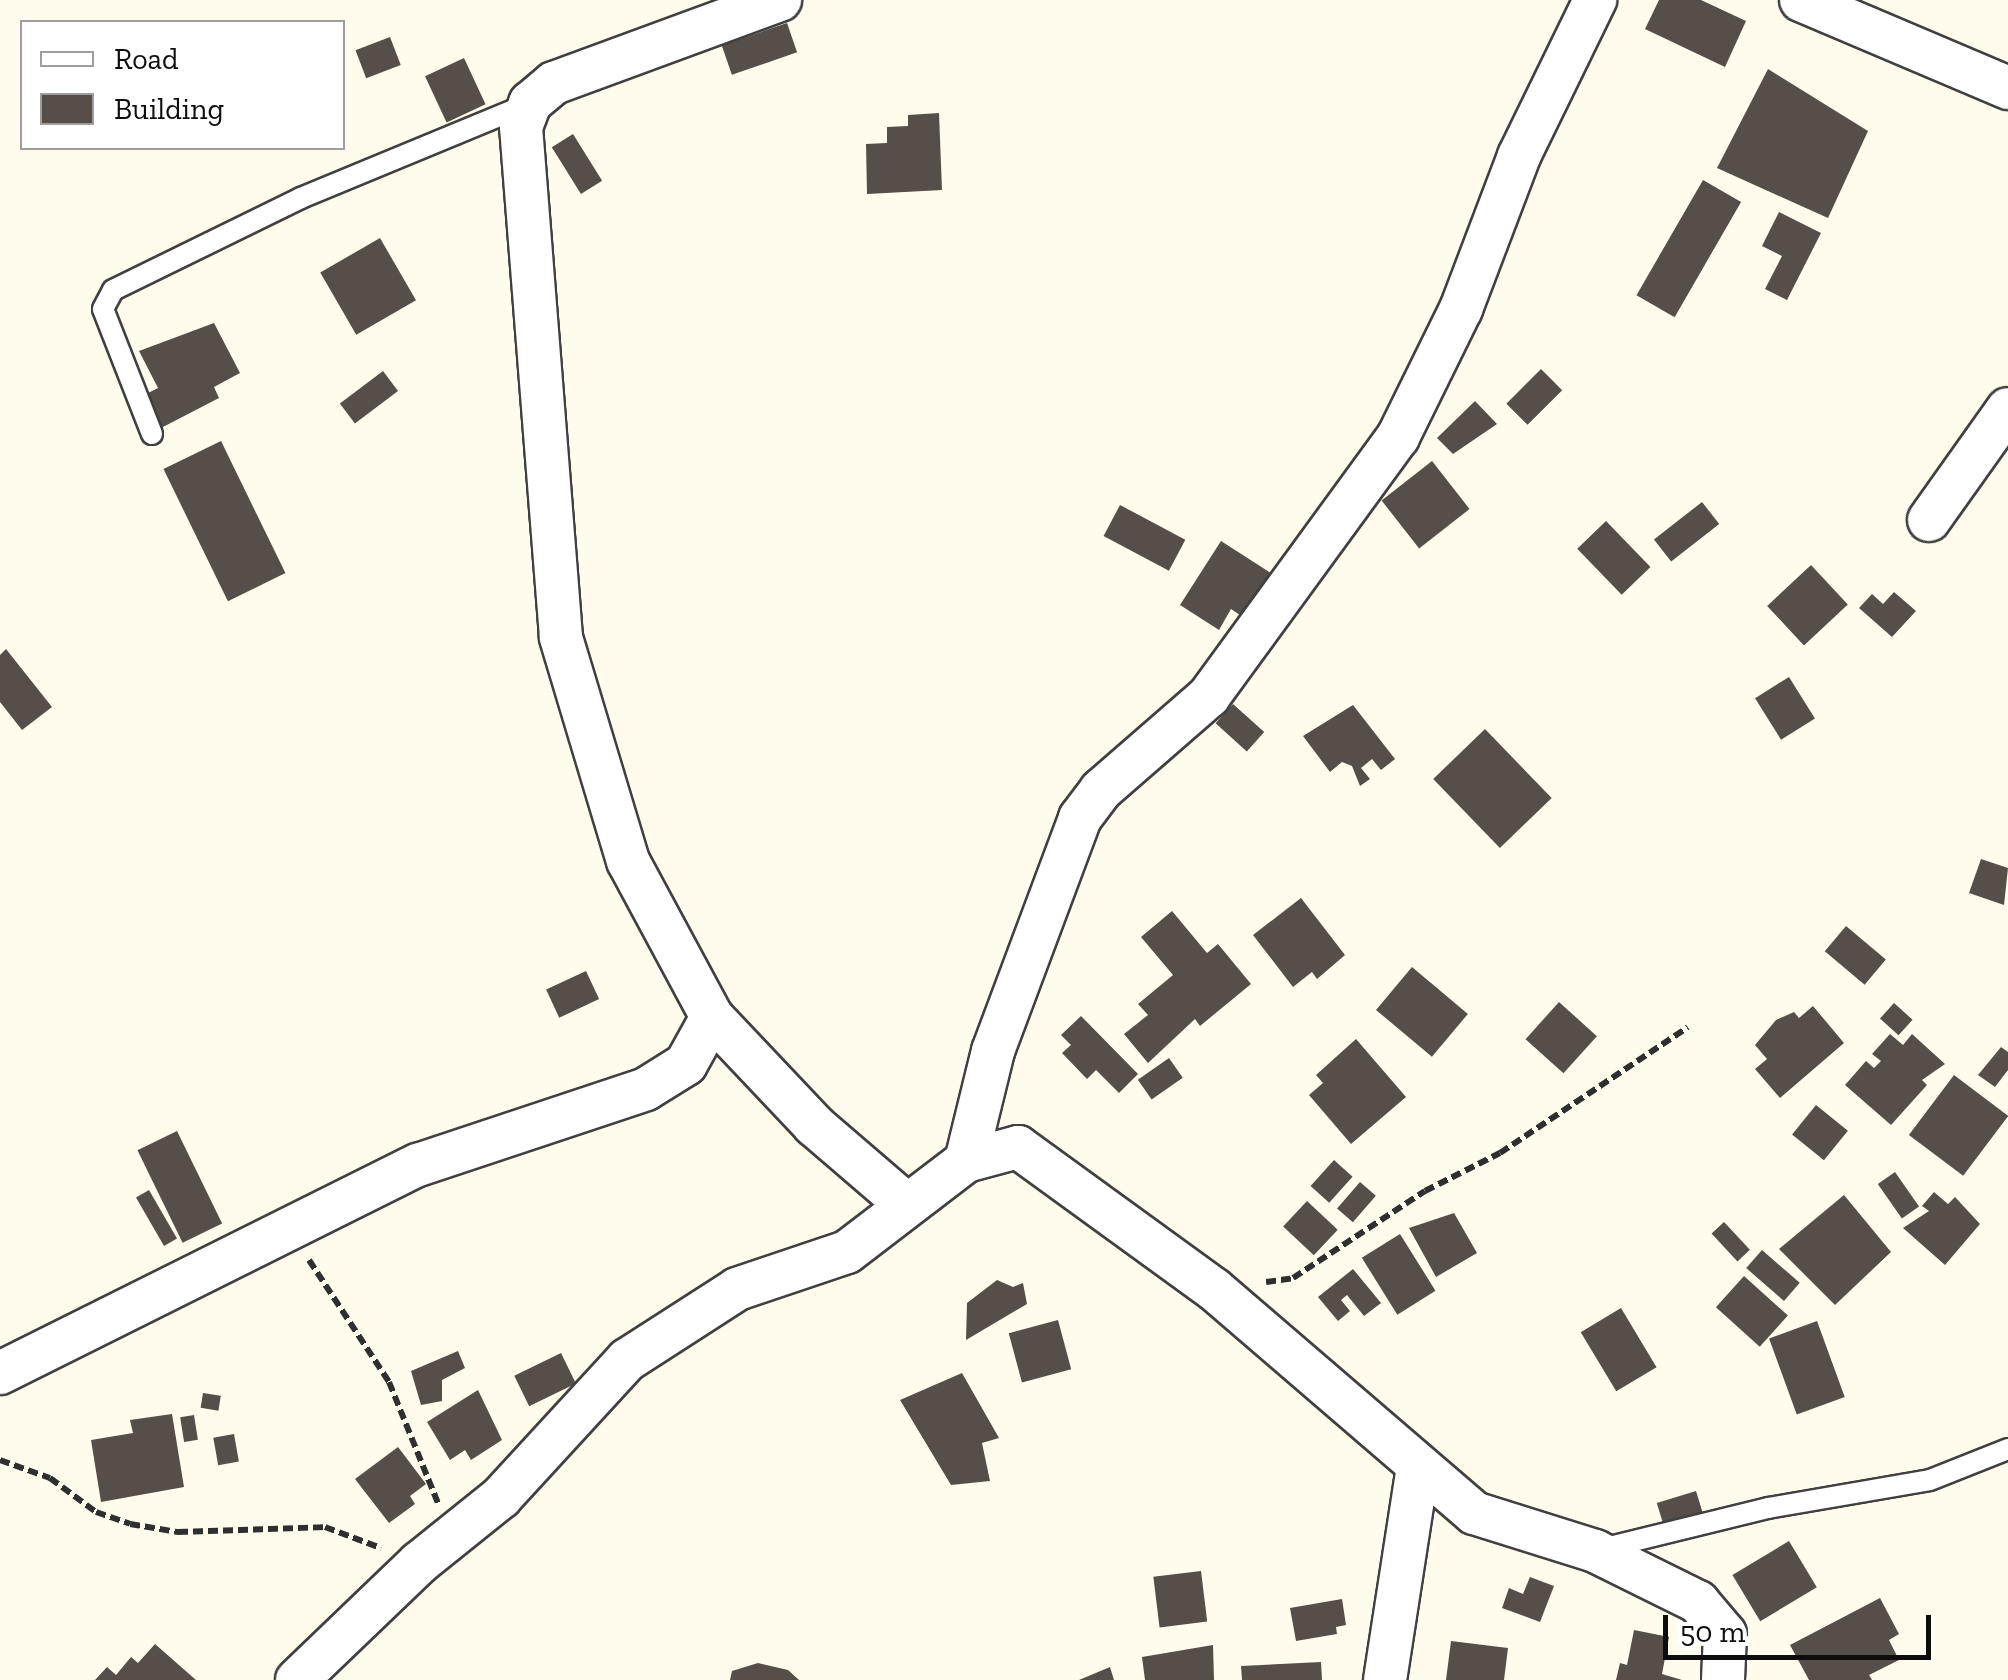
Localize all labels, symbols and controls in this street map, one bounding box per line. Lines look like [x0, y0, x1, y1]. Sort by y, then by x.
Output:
legend [20, 20, 345, 150]
text: Road [114, 41, 179, 77]
text: Building [114, 91, 224, 127]
scale bar [1668, 1595, 1936, 1657]
text: 50 m [1680, 1614, 1745, 1650]

